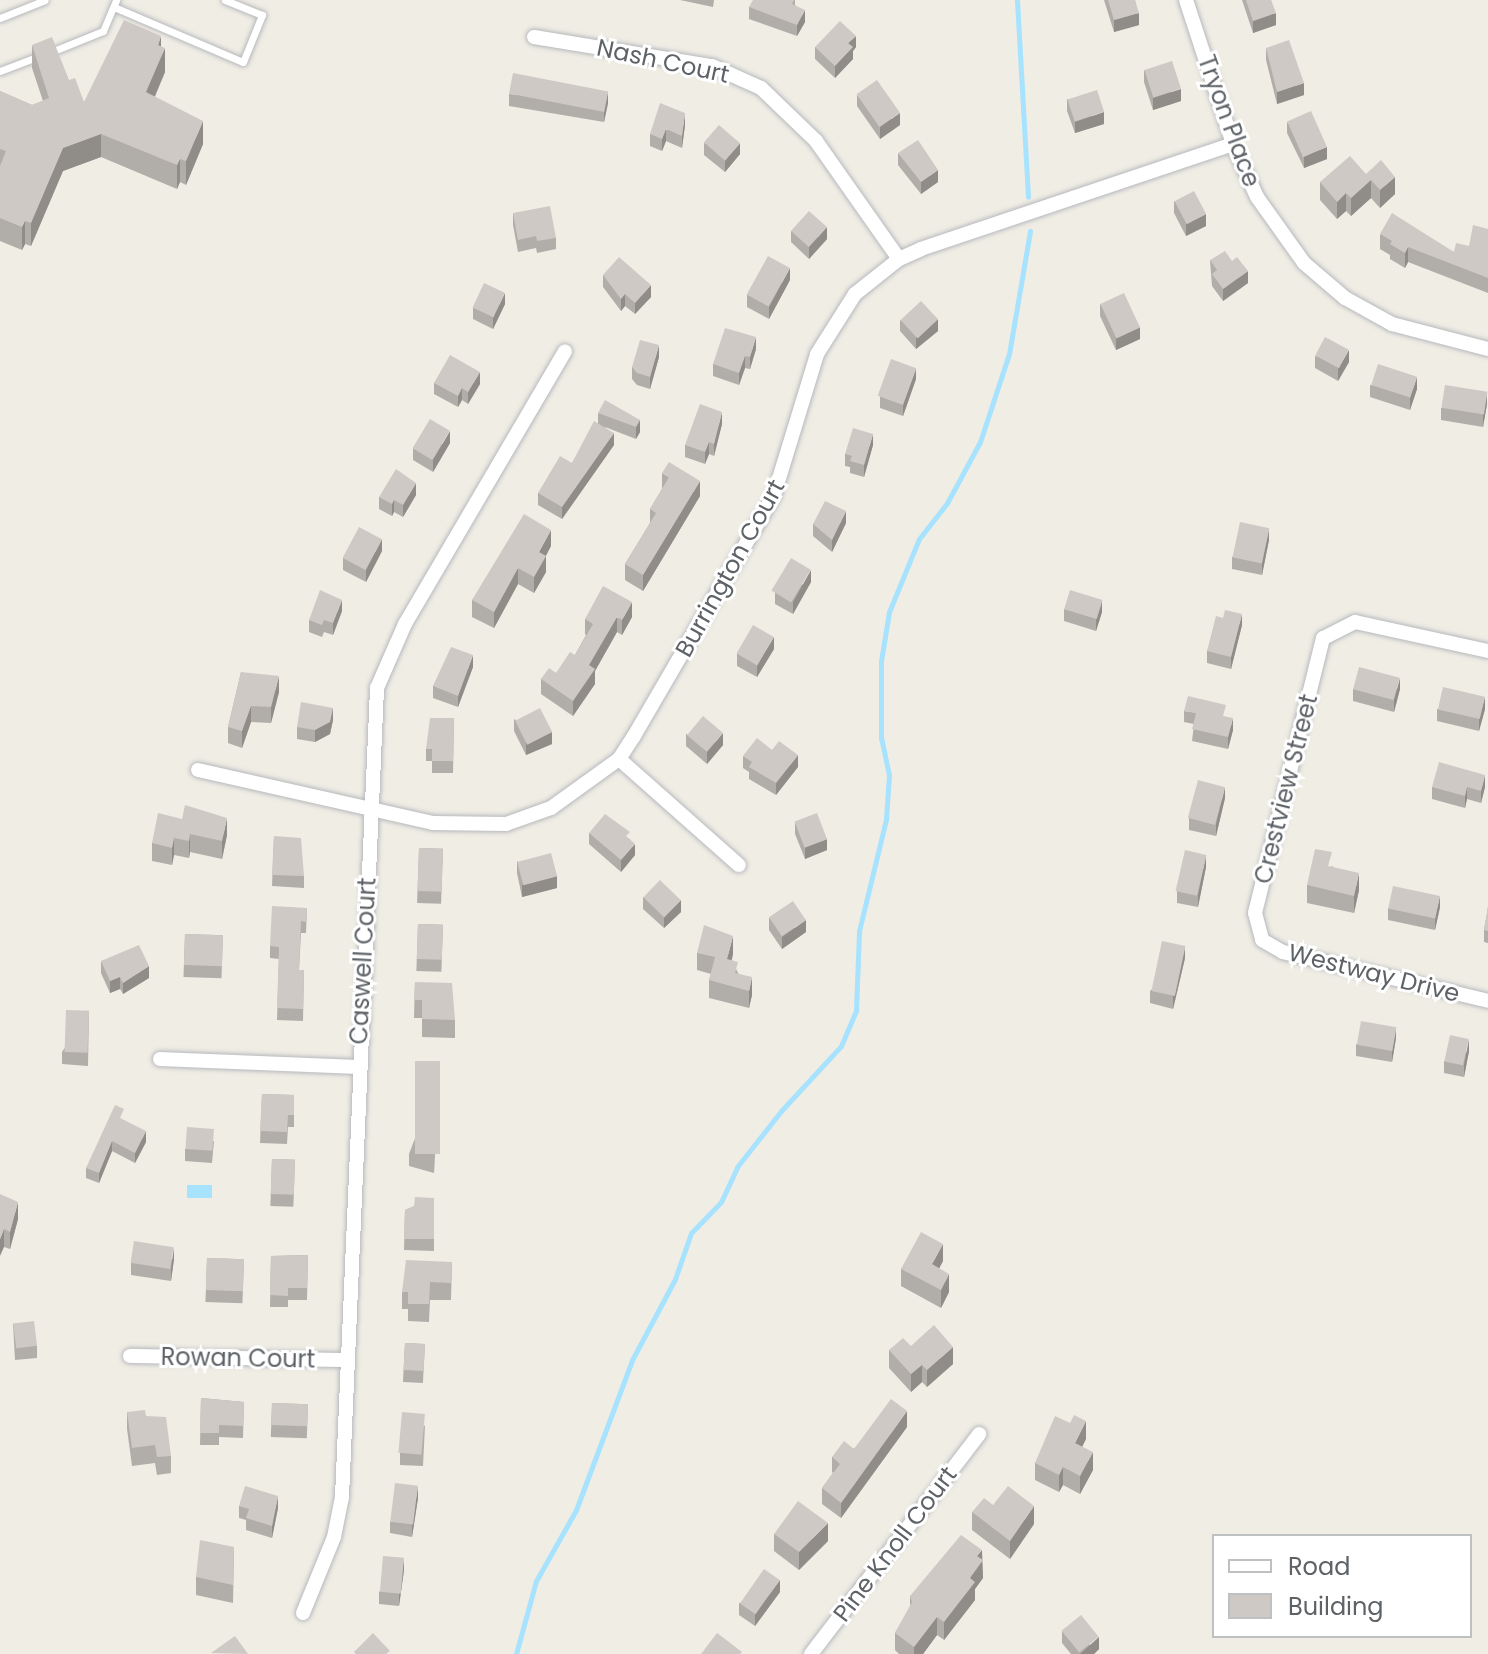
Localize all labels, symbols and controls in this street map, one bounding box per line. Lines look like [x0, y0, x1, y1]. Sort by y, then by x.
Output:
street label: Nash Court [594, 33, 732, 89]
street label: Tryon Place [1192, 51, 1266, 191]
street label: Burrington Court [669, 474, 791, 662]
street label: Crestview Street [1249, 691, 1323, 887]
street label: Caswell Court [344, 877, 382, 1045]
street label: Westway Drive [1285, 938, 1463, 1008]
street label: Rowan Court [160, 1342, 316, 1374]
street label: Pine Knoll Court [827, 1461, 963, 1627]
legend [1212, 1534, 1472, 1638]
text: Road [1288, 1550, 1350, 1583]
text: Building [1288, 1590, 1384, 1623]

